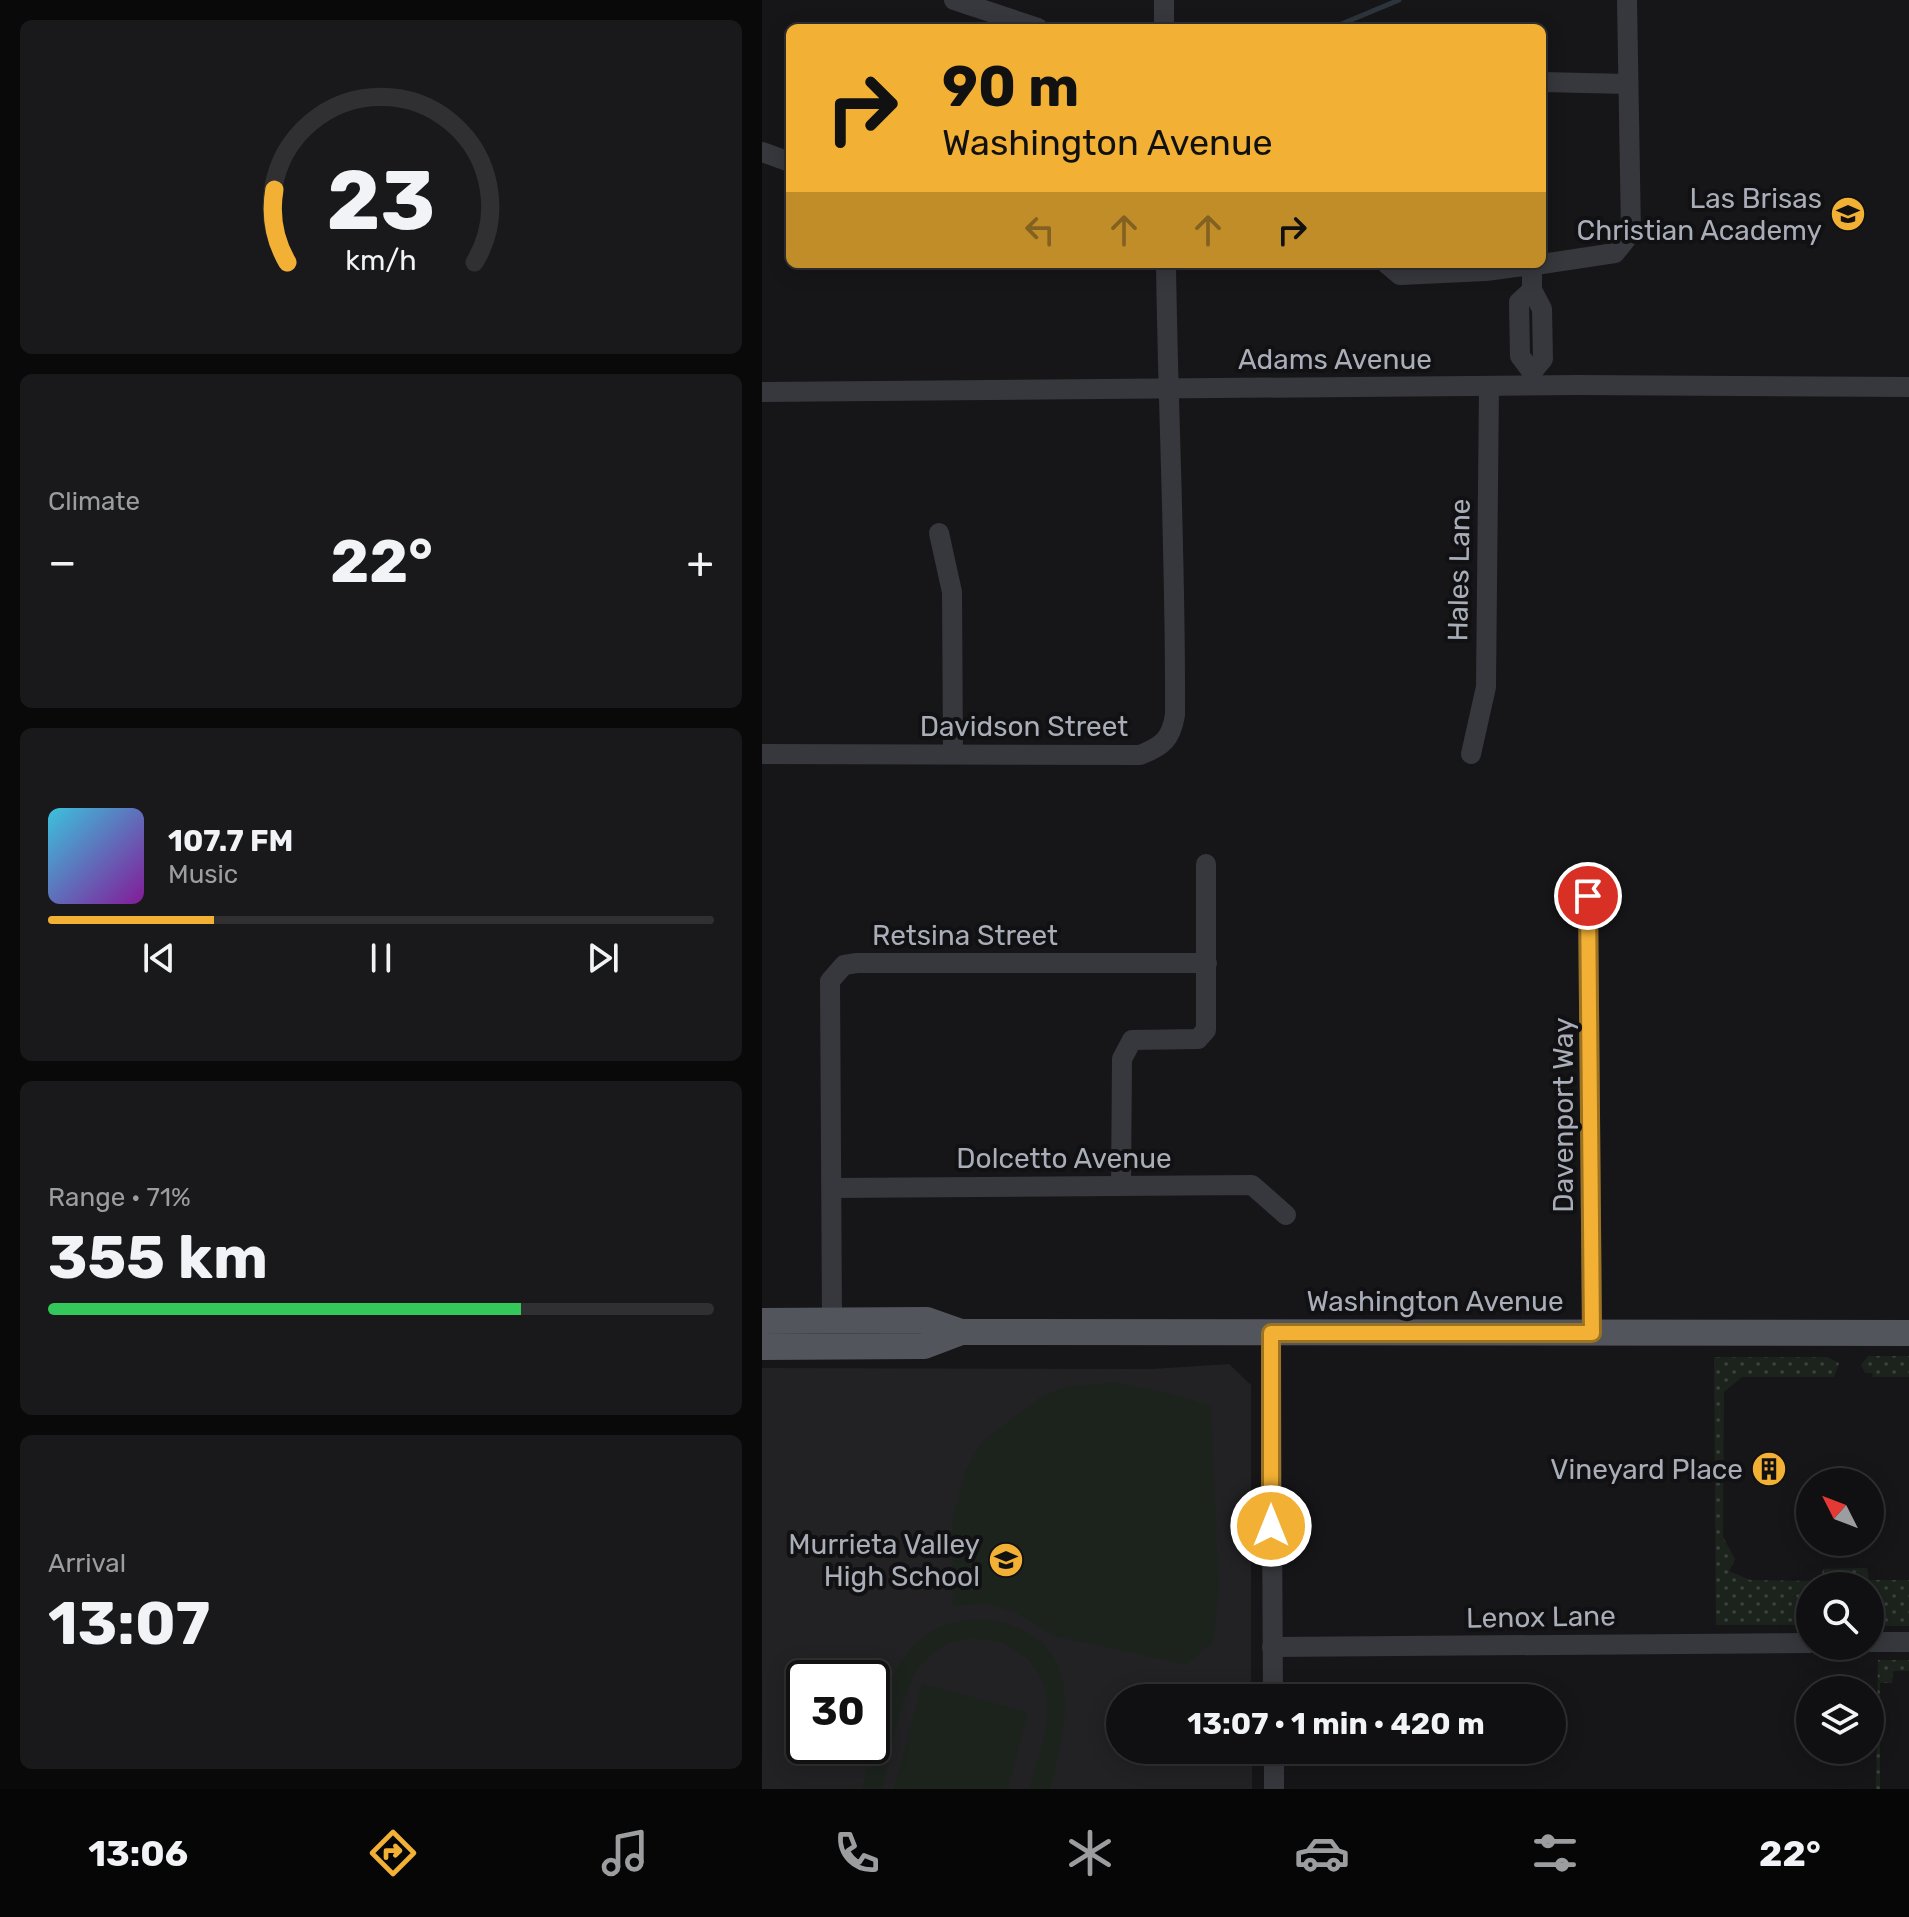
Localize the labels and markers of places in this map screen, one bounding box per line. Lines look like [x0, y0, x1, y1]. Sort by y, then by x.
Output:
place label: Las Brisas Christian Academy [1577, 182, 1822, 247]
school or university icon: Las Brisas Christian Academy [1829, 195, 1867, 233]
pin [1554, 862, 1622, 930]
building icon: Vineyard Place [1750, 1450, 1788, 1488]
place label: Vineyard Place [1550, 1453, 1743, 1486]
place label: Murrieta Valley High School [788, 1528, 980, 1593]
school or university icon: Murrieta Valley High School [987, 1541, 1025, 1579]

